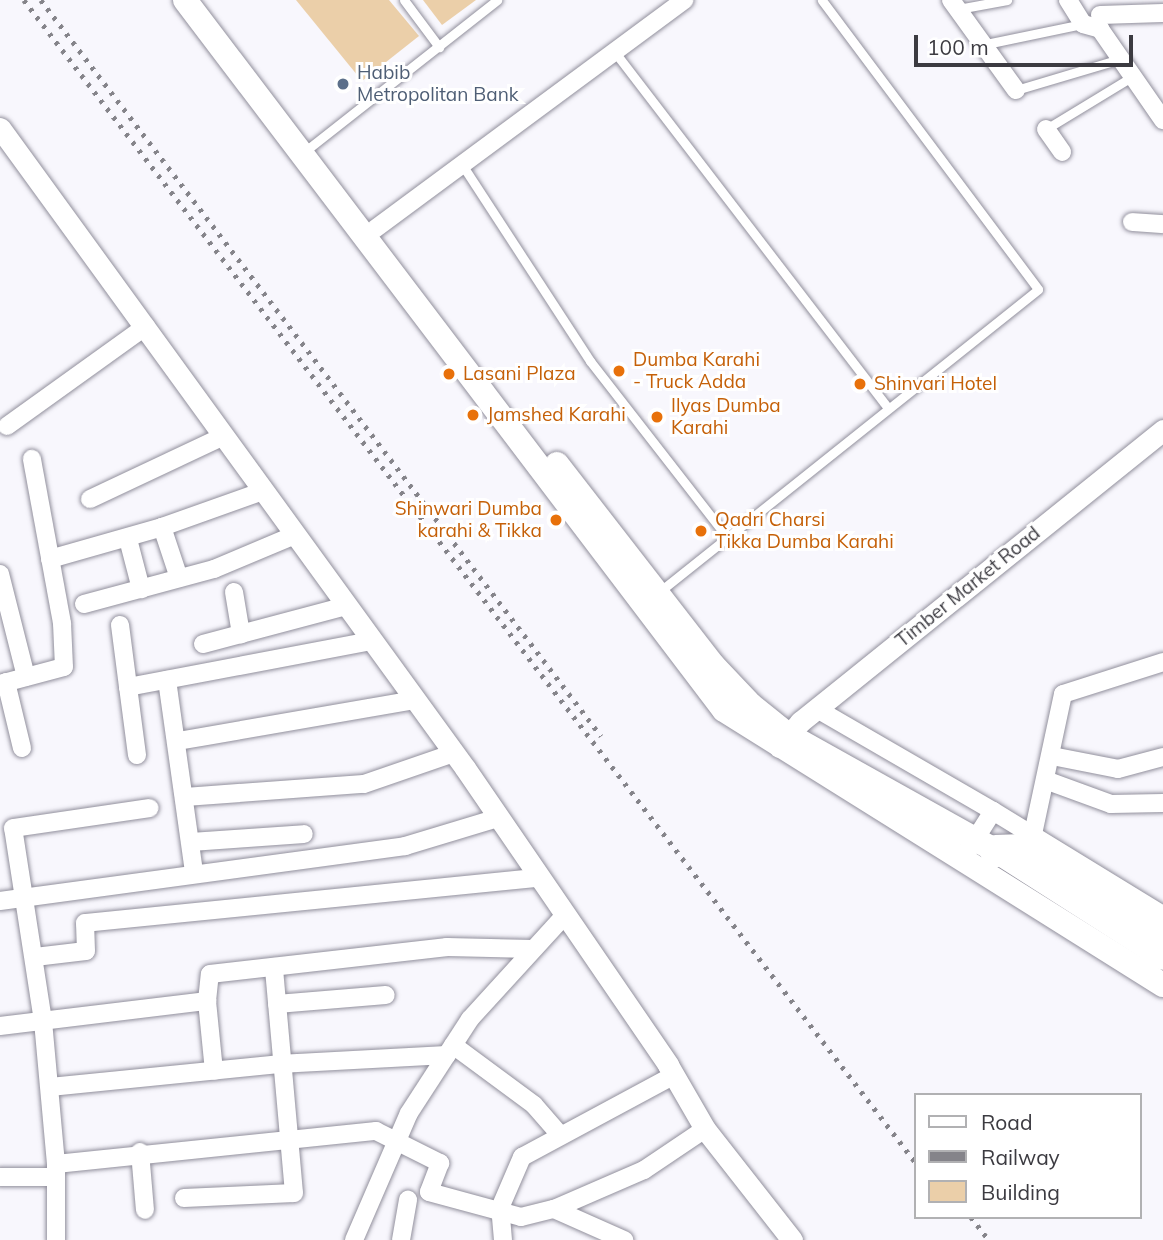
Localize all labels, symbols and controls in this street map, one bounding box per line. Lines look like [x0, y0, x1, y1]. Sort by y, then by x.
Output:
scale bar [918, 21, 1137, 65]
text: 100 m [927, 34, 989, 60]
place label: Habib Metropolitan Bank [357, 62, 519, 106]
marker: Habib Metropolitan Bank [335, 76, 351, 92]
place label: Dumba Karahi - Truck Adda [633, 349, 760, 393]
place label: Lasani Plaza [463, 363, 576, 385]
marker: Dumba Karahi - Truck Adda [611, 363, 627, 379]
marker: Lasani Plaza [441, 366, 457, 382]
place label: Shinvari Hotel [874, 373, 997, 395]
marker: Shinvari Hotel [852, 376, 868, 392]
place label: Ilyas Dumba Karahi [671, 395, 781, 439]
place label: Jamshed Karahi [487, 404, 626, 426]
marker: Jamshed Karahi [465, 407, 481, 423]
marker: Ilyas Dumba Karahi [649, 409, 665, 425]
place label: Shinwari Dumba karahi & Tikka [395, 498, 542, 542]
place label: Qadri Charsi Tikka Dumba Karahi [715, 509, 894, 553]
marker: Shinwari Dumba karahi & Tikka [548, 512, 564, 528]
street label: Timber Market Road [891, 522, 1045, 652]
marker: Qadri Charsi Tikka Dumba Karahi [693, 523, 709, 539]
legend [914, 1093, 1142, 1219]
text: Road [981, 1109, 1032, 1135]
text: Railway [981, 1144, 1060, 1170]
text: Building [981, 1179, 1060, 1205]

